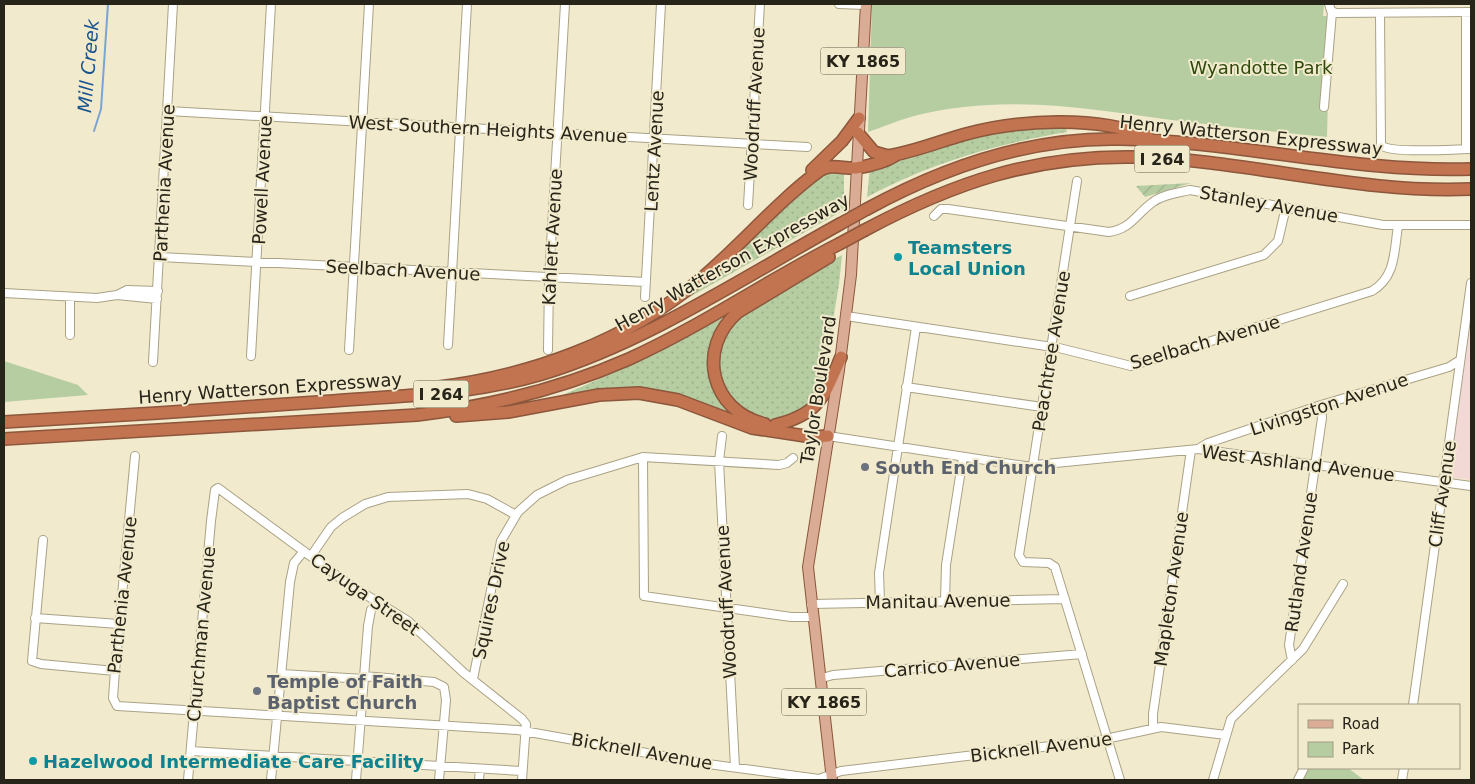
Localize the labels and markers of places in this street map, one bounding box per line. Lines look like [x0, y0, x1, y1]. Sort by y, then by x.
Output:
place label: Teamsters Local Union [908, 237, 1026, 279]
marker: Teamsters Local Union [892, 251, 904, 263]
place label: South End Church [875, 457, 1056, 478]
marker: South End Church [859, 461, 871, 473]
place label: Temple of Faith Baptist Church [267, 671, 423, 713]
marker: Temple of Faith Baptist Church [251, 685, 263, 697]
place label: Hazelwood Intermediate Care Facility [43, 751, 424, 772]
marker: Hazelwood Intermediate Care Facility [27, 755, 39, 767]

